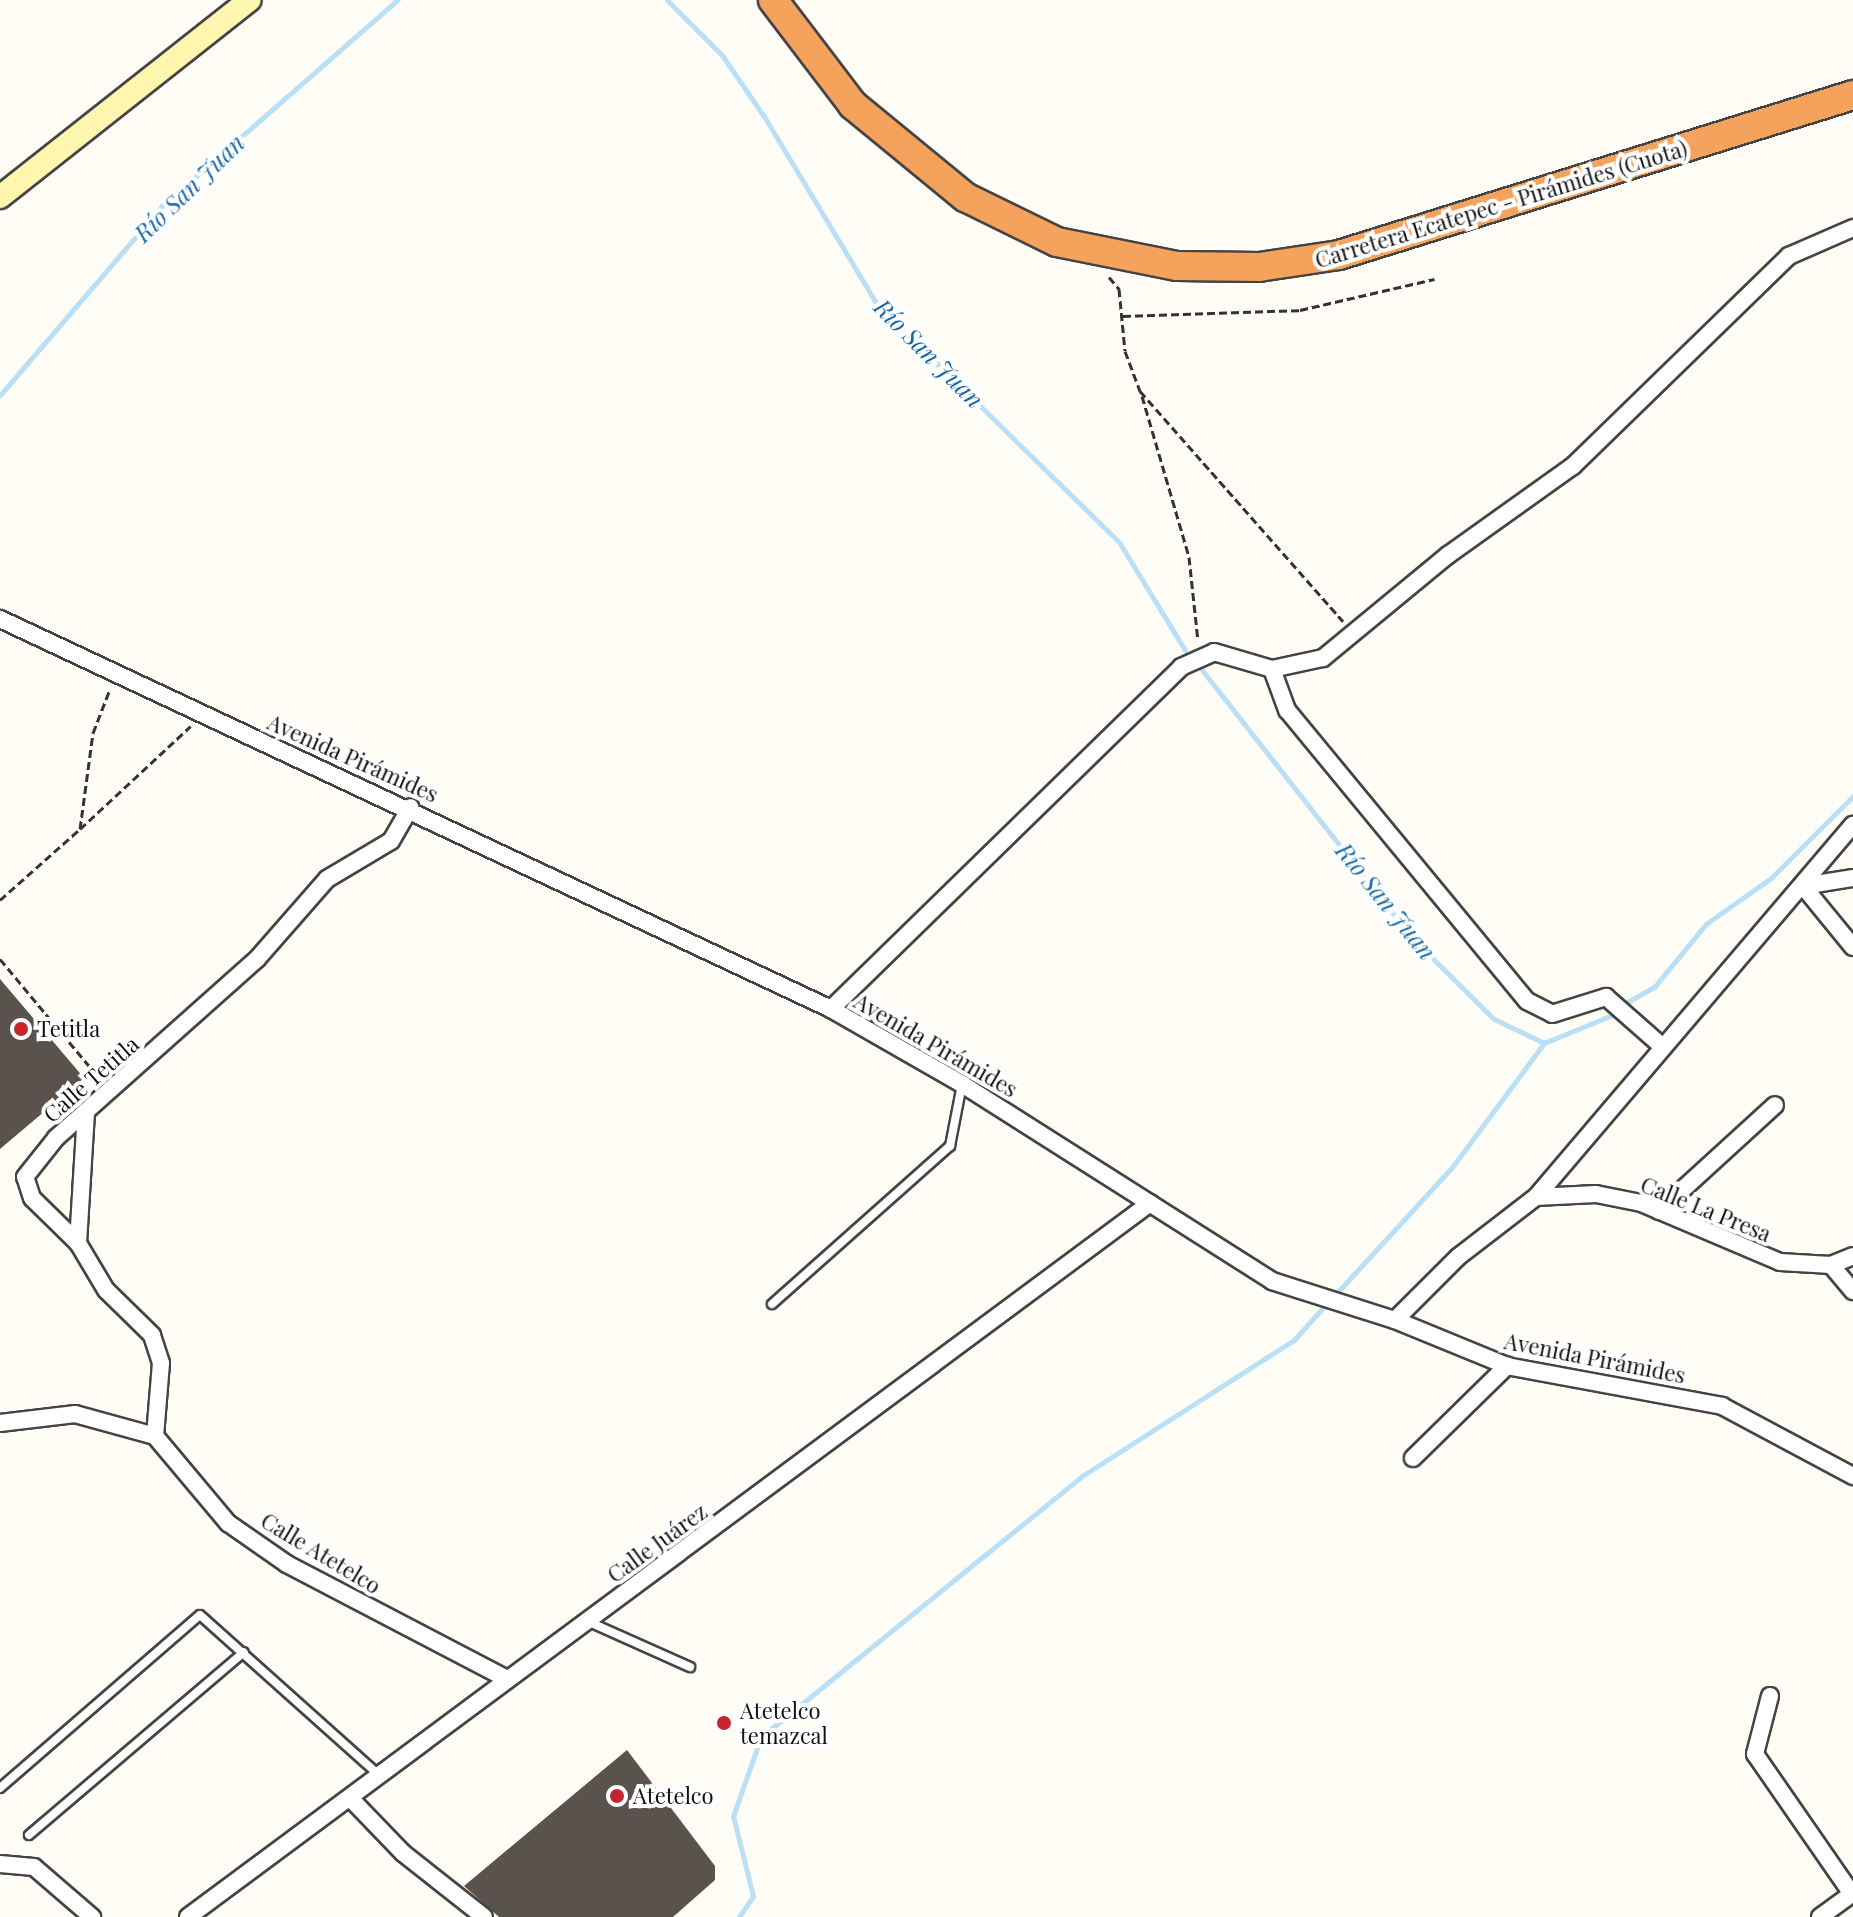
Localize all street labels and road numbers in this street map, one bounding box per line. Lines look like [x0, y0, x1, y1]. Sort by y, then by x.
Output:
street label: Carretera Ecatepec - Pirámides (Cuota) [1312, 135, 1690, 273]
street label: Avenida Pirámides [264, 708, 442, 808]
street label: Avenida Pirámides [850, 988, 1022, 1102]
street label: Calle Tetitla [38, 1030, 144, 1128]
street label: Calle La Presa [1637, 1171, 1775, 1247]
street label: Avenida Pirámides [1502, 1327, 1688, 1389]
street label: Calle Juárez [602, 1498, 712, 1588]
street label: Calle Atetelco [256, 1507, 386, 1599]

